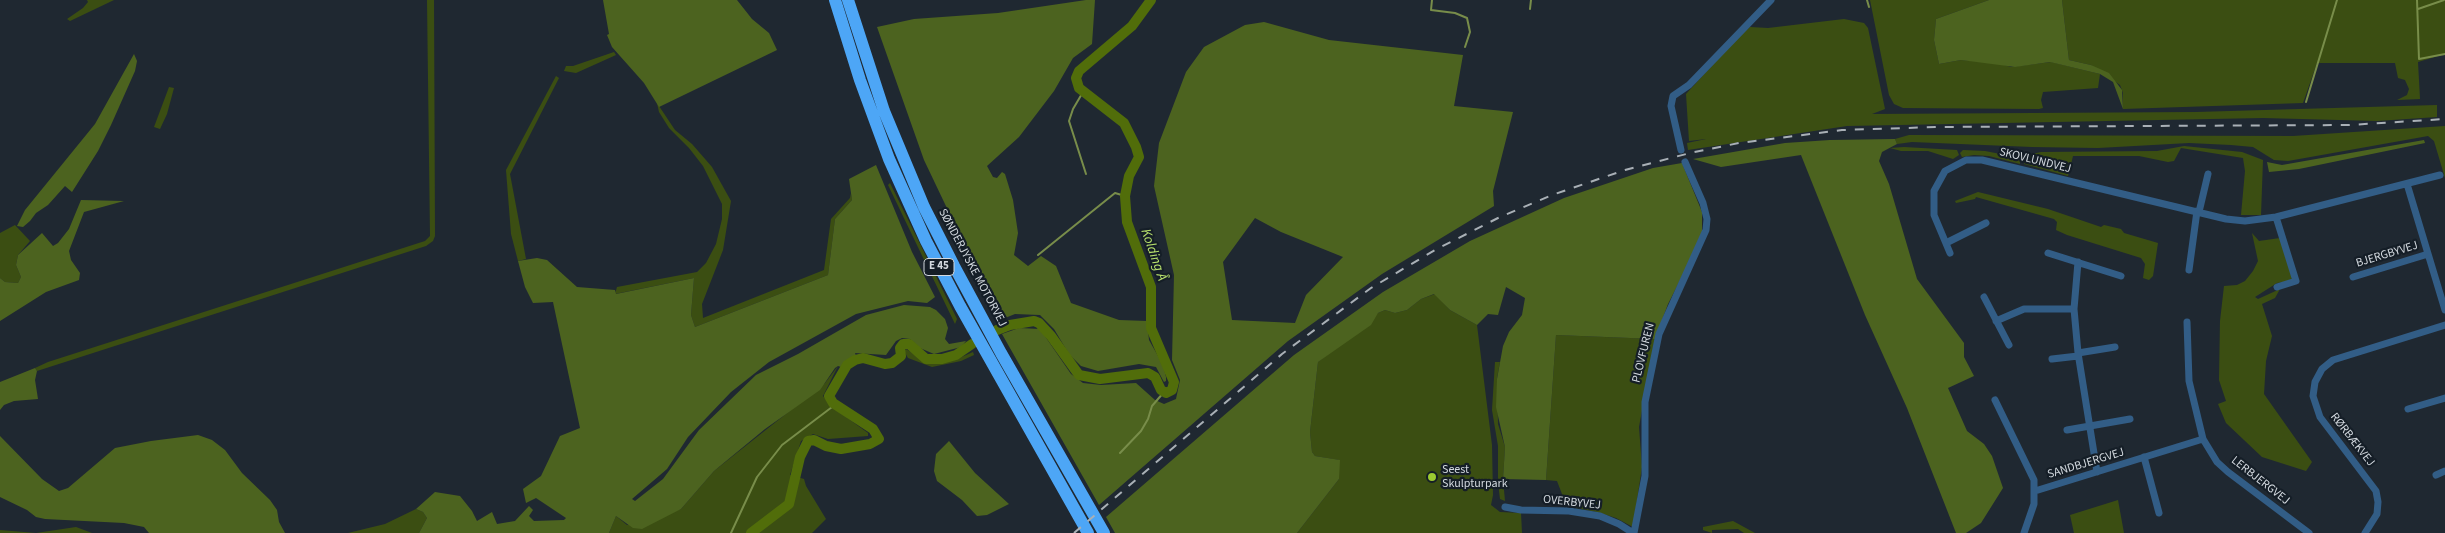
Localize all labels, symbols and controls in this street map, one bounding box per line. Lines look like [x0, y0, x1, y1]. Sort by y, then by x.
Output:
street label: SKOVLUNDVEJ [1998, 145, 2072, 177]
street label: SØNDERJYSKE MOTORVEJ [935, 207, 1009, 329]
water label: Kolding Å [1136, 227, 1170, 283]
street label: BJERGBYVEJ [2354, 239, 2420, 271]
road number: E 45 [924, 258, 954, 276]
street label: PLOVFUREN [1630, 322, 1658, 384]
street label: RØRBÆKVEJ [2327, 411, 2377, 469]
street label: SANDBJERGVEJ [2046, 446, 2126, 482]
street label: LERBJERGVEJ [2228, 454, 2292, 508]
place label: Seest Skulpturpark [1442, 463, 1508, 491]
marker: Seest Skulpturpark [1426, 471, 1438, 483]
street label: OVERBYVEJ [1542, 493, 1602, 513]

